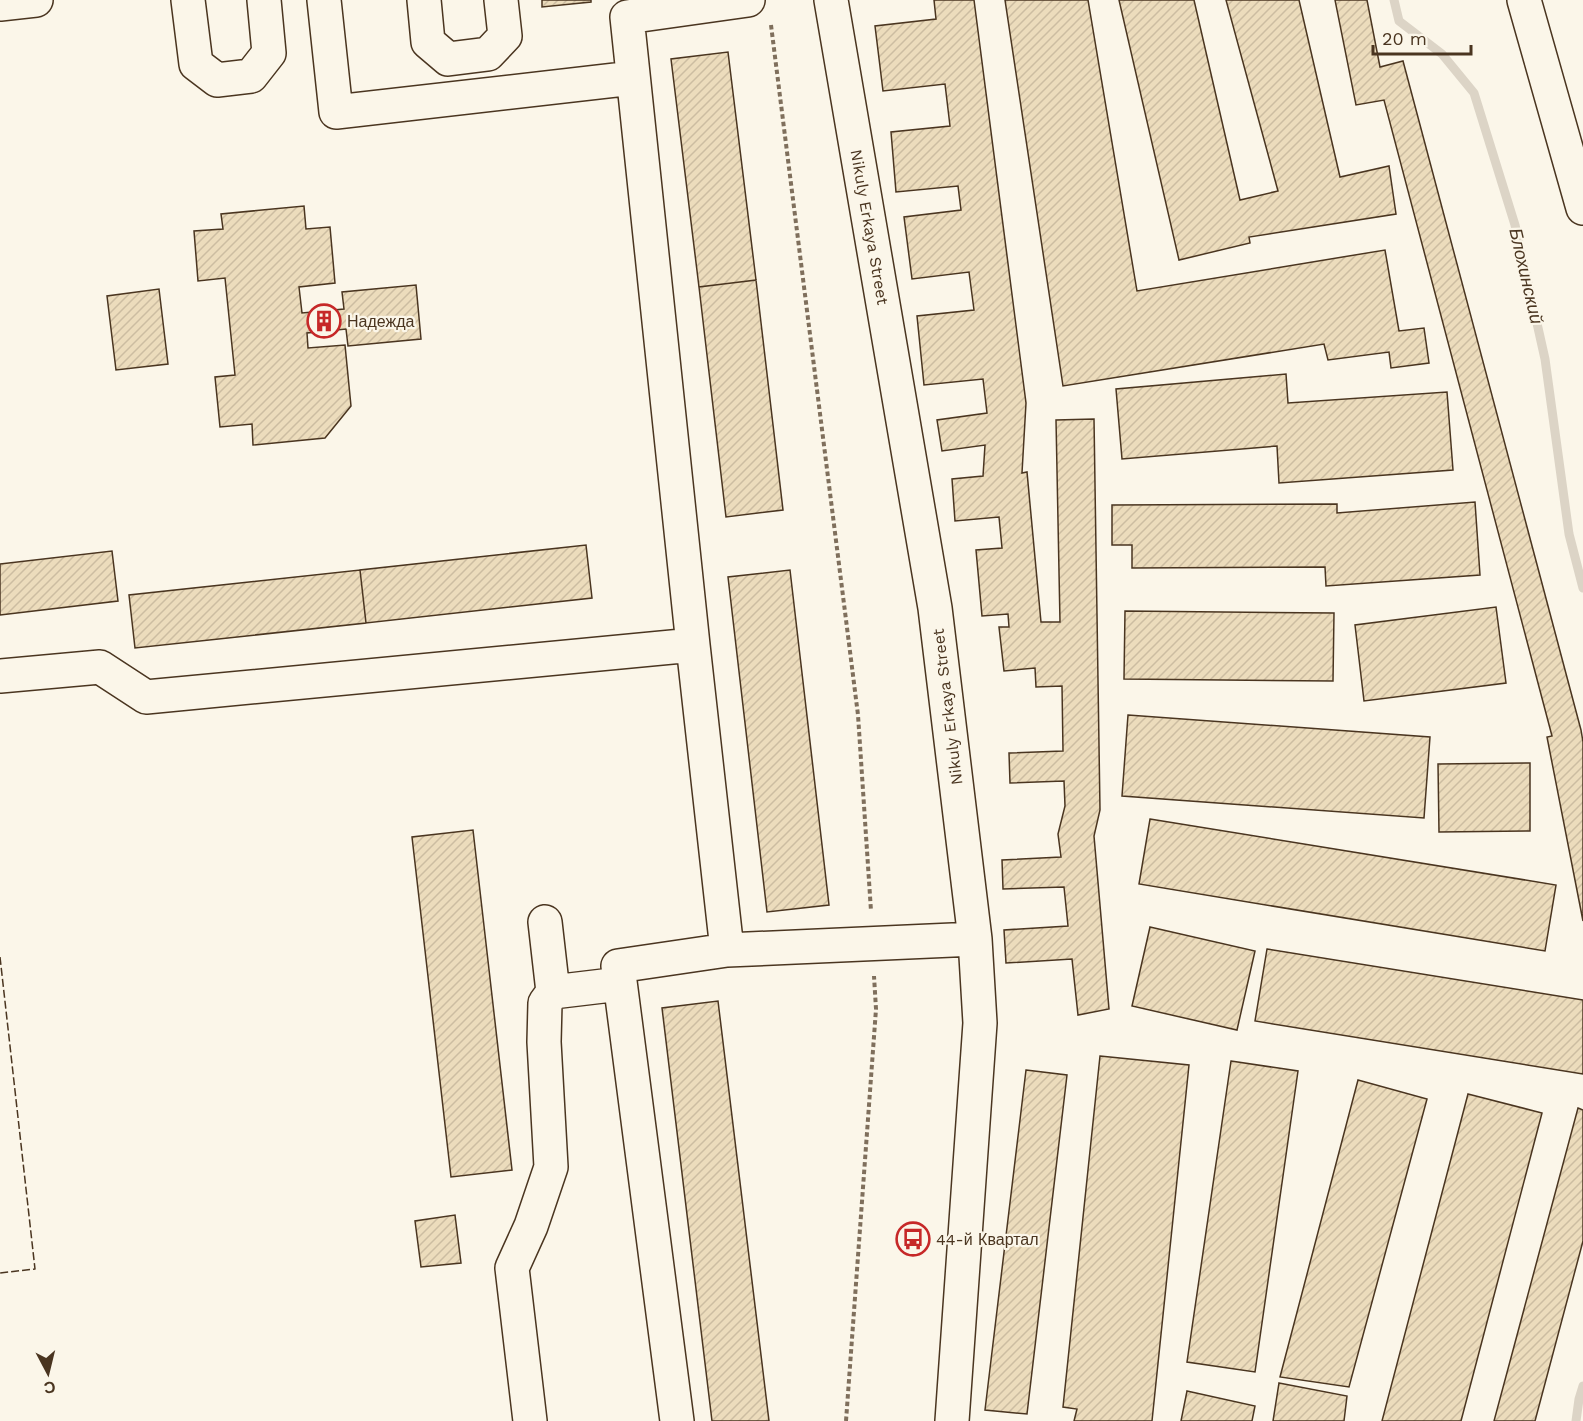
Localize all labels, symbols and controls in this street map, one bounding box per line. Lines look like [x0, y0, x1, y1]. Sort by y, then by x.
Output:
scale bar [1373, 18, 1470, 56]
text: 20 m [1382, 28, 1427, 49]
street label: Nikuly Erkaya Street [846, 148, 893, 306]
water label: Блохинский [1505, 226, 1548, 326]
building icon: Надежда [306, 303, 342, 339]
place label: Надежда [347, 312, 415, 331]
street label: Nikuly Erkaya Street [928, 627, 967, 786]
bus stop icon: 44-й Квартал [895, 1221, 931, 1257]
place label: 44-й Квартал [936, 1230, 1039, 1249]
north arrow [18, 1343, 78, 1403]
text: С [42, 1377, 57, 1398]

